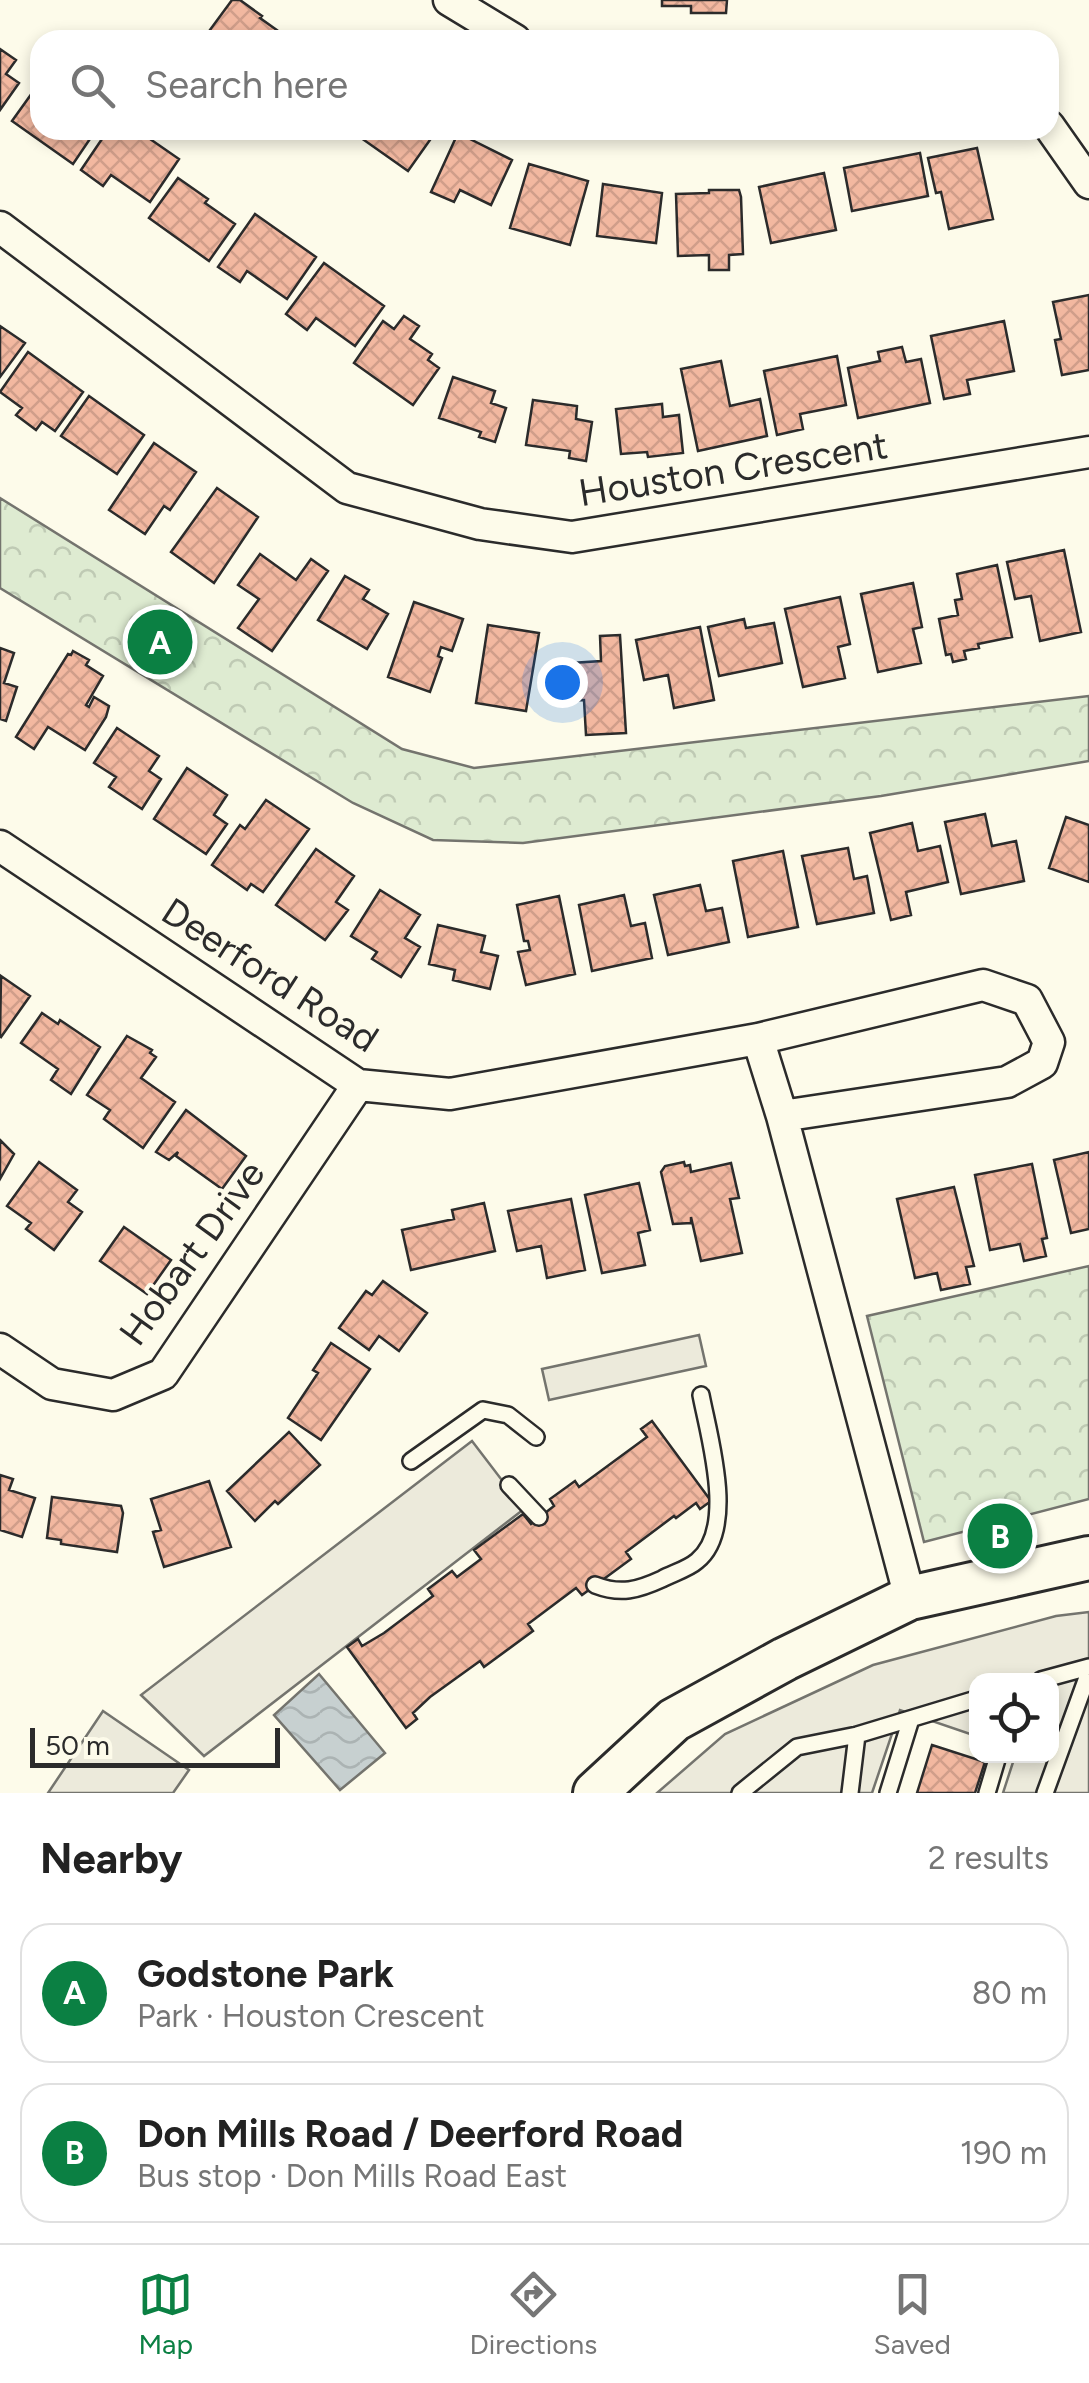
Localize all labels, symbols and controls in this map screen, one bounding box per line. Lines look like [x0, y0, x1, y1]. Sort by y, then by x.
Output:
search box [30, 30, 1059, 140]
icon: search [65, 58, 120, 113]
text: Search here [145, 62, 348, 108]
street label: Houston Crescent [575, 422, 891, 516]
pin: A [128, 604, 192, 680]
your location [537, 657, 588, 708]
street label: Deerford Road [153, 888, 387, 1062]
street label: Hobart Drive [110, 1152, 274, 1354]
pin: B [968, 1498, 1032, 1574]
map controls [969, 1673, 1059, 1763]
button: locate [969, 1673, 1059, 1763]
scale bar [30, 1723, 280, 1768]
text: 50 m [45, 1728, 110, 1762]
text: Nearby [40, 1833, 182, 1884]
text: 2 results [928, 1839, 1049, 1877]
text: Godstone Park [137, 1951, 394, 1997]
text: A [63, 1974, 86, 2012]
text: 80 m [972, 1974, 1047, 2012]
text: Park · Houston Crescent [137, 1997, 485, 2035]
text: Don Mills Road / Deerford Road [137, 2111, 683, 2157]
text: B [65, 2134, 84, 2172]
text: 190 m [960, 2134, 1047, 2172]
text: Bus stop · Don Mills Road East [137, 2157, 567, 2195]
tab: Map [138, 2267, 193, 2361]
tab: Directions [470, 2267, 597, 2361]
tab: Saved [874, 2267, 951, 2361]

